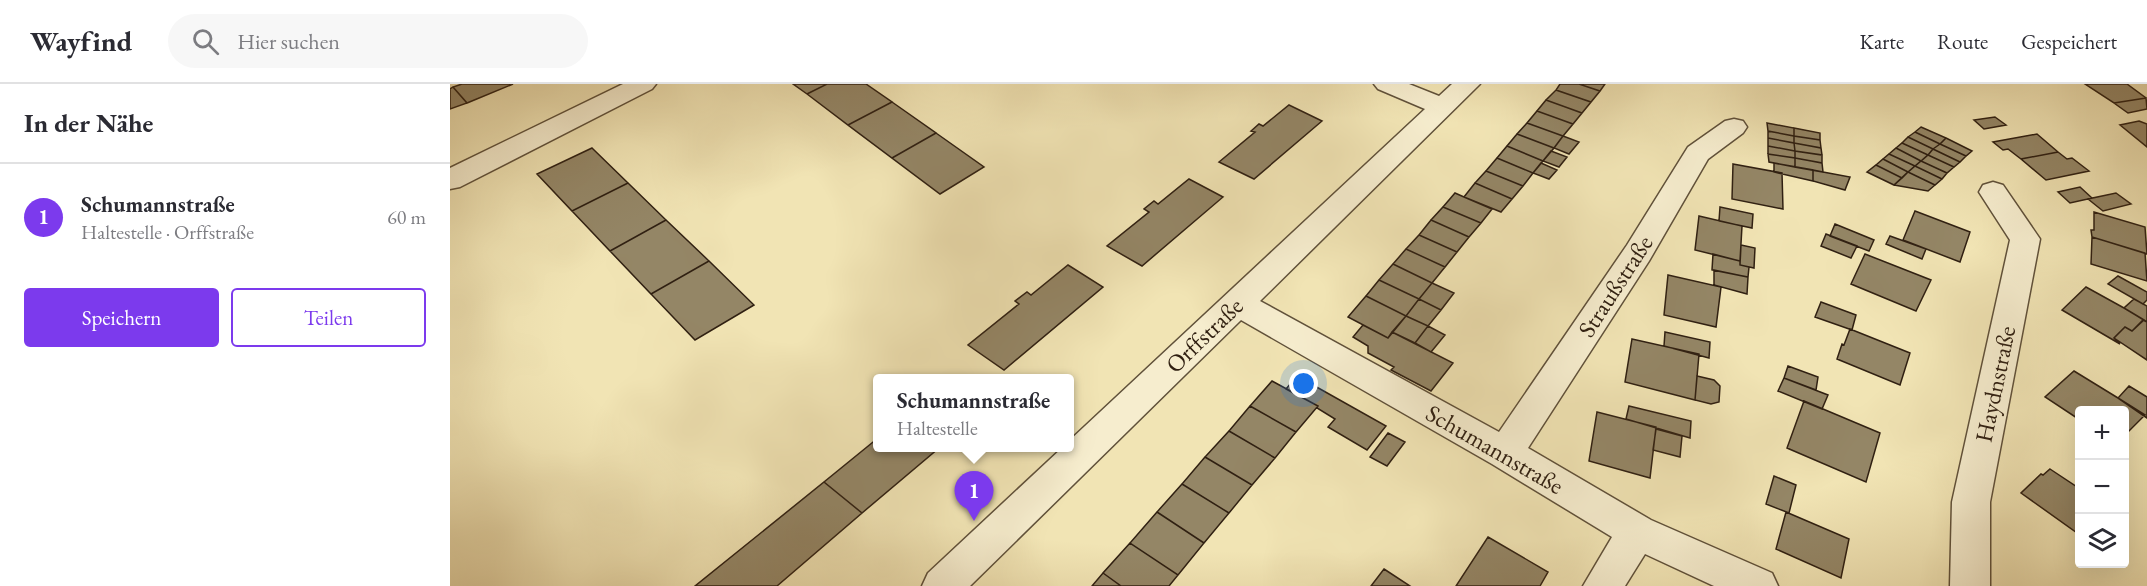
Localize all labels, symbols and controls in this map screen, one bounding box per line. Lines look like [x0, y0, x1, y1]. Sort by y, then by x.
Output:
search box [168, 14, 588, 68]
text: Wayfind [30, 23, 132, 59]
icon: search [189, 25, 222, 58]
text: Hier suchen [237, 27, 340, 56]
text: Karte [1860, 28, 1904, 55]
text: Route [1937, 28, 1988, 55]
text: Gespeichert [2021, 28, 2117, 55]
text: In der Nähe [24, 106, 153, 140]
text: Schumannstraße [81, 190, 235, 219]
text: 1 [38, 204, 49, 230]
text: 60 m [387, 204, 426, 230]
text: Haltestelle · Orffstraße [81, 219, 254, 245]
street label: Straußstraße [1571, 229, 1659, 343]
button: Speichern [24, 288, 219, 347]
button: Teilen [231, 288, 426, 347]
street label: Orffstraße [1159, 291, 1249, 379]
street label: Haydnstraße [1968, 323, 2022, 445]
your location [1289, 369, 1318, 398]
popup [873, 374, 1074, 452]
text: Schumannstraße [897, 386, 1050, 415]
street label: Schumannstraße [1421, 397, 1569, 501]
map controls [2075, 406, 2129, 568]
button: + [2075, 406, 2129, 460]
text: Haltestelle [897, 415, 978, 441]
button: − [2075, 460, 2129, 514]
pin: 1 [954, 472, 994, 521]
button: layers [2075, 514, 2129, 568]

